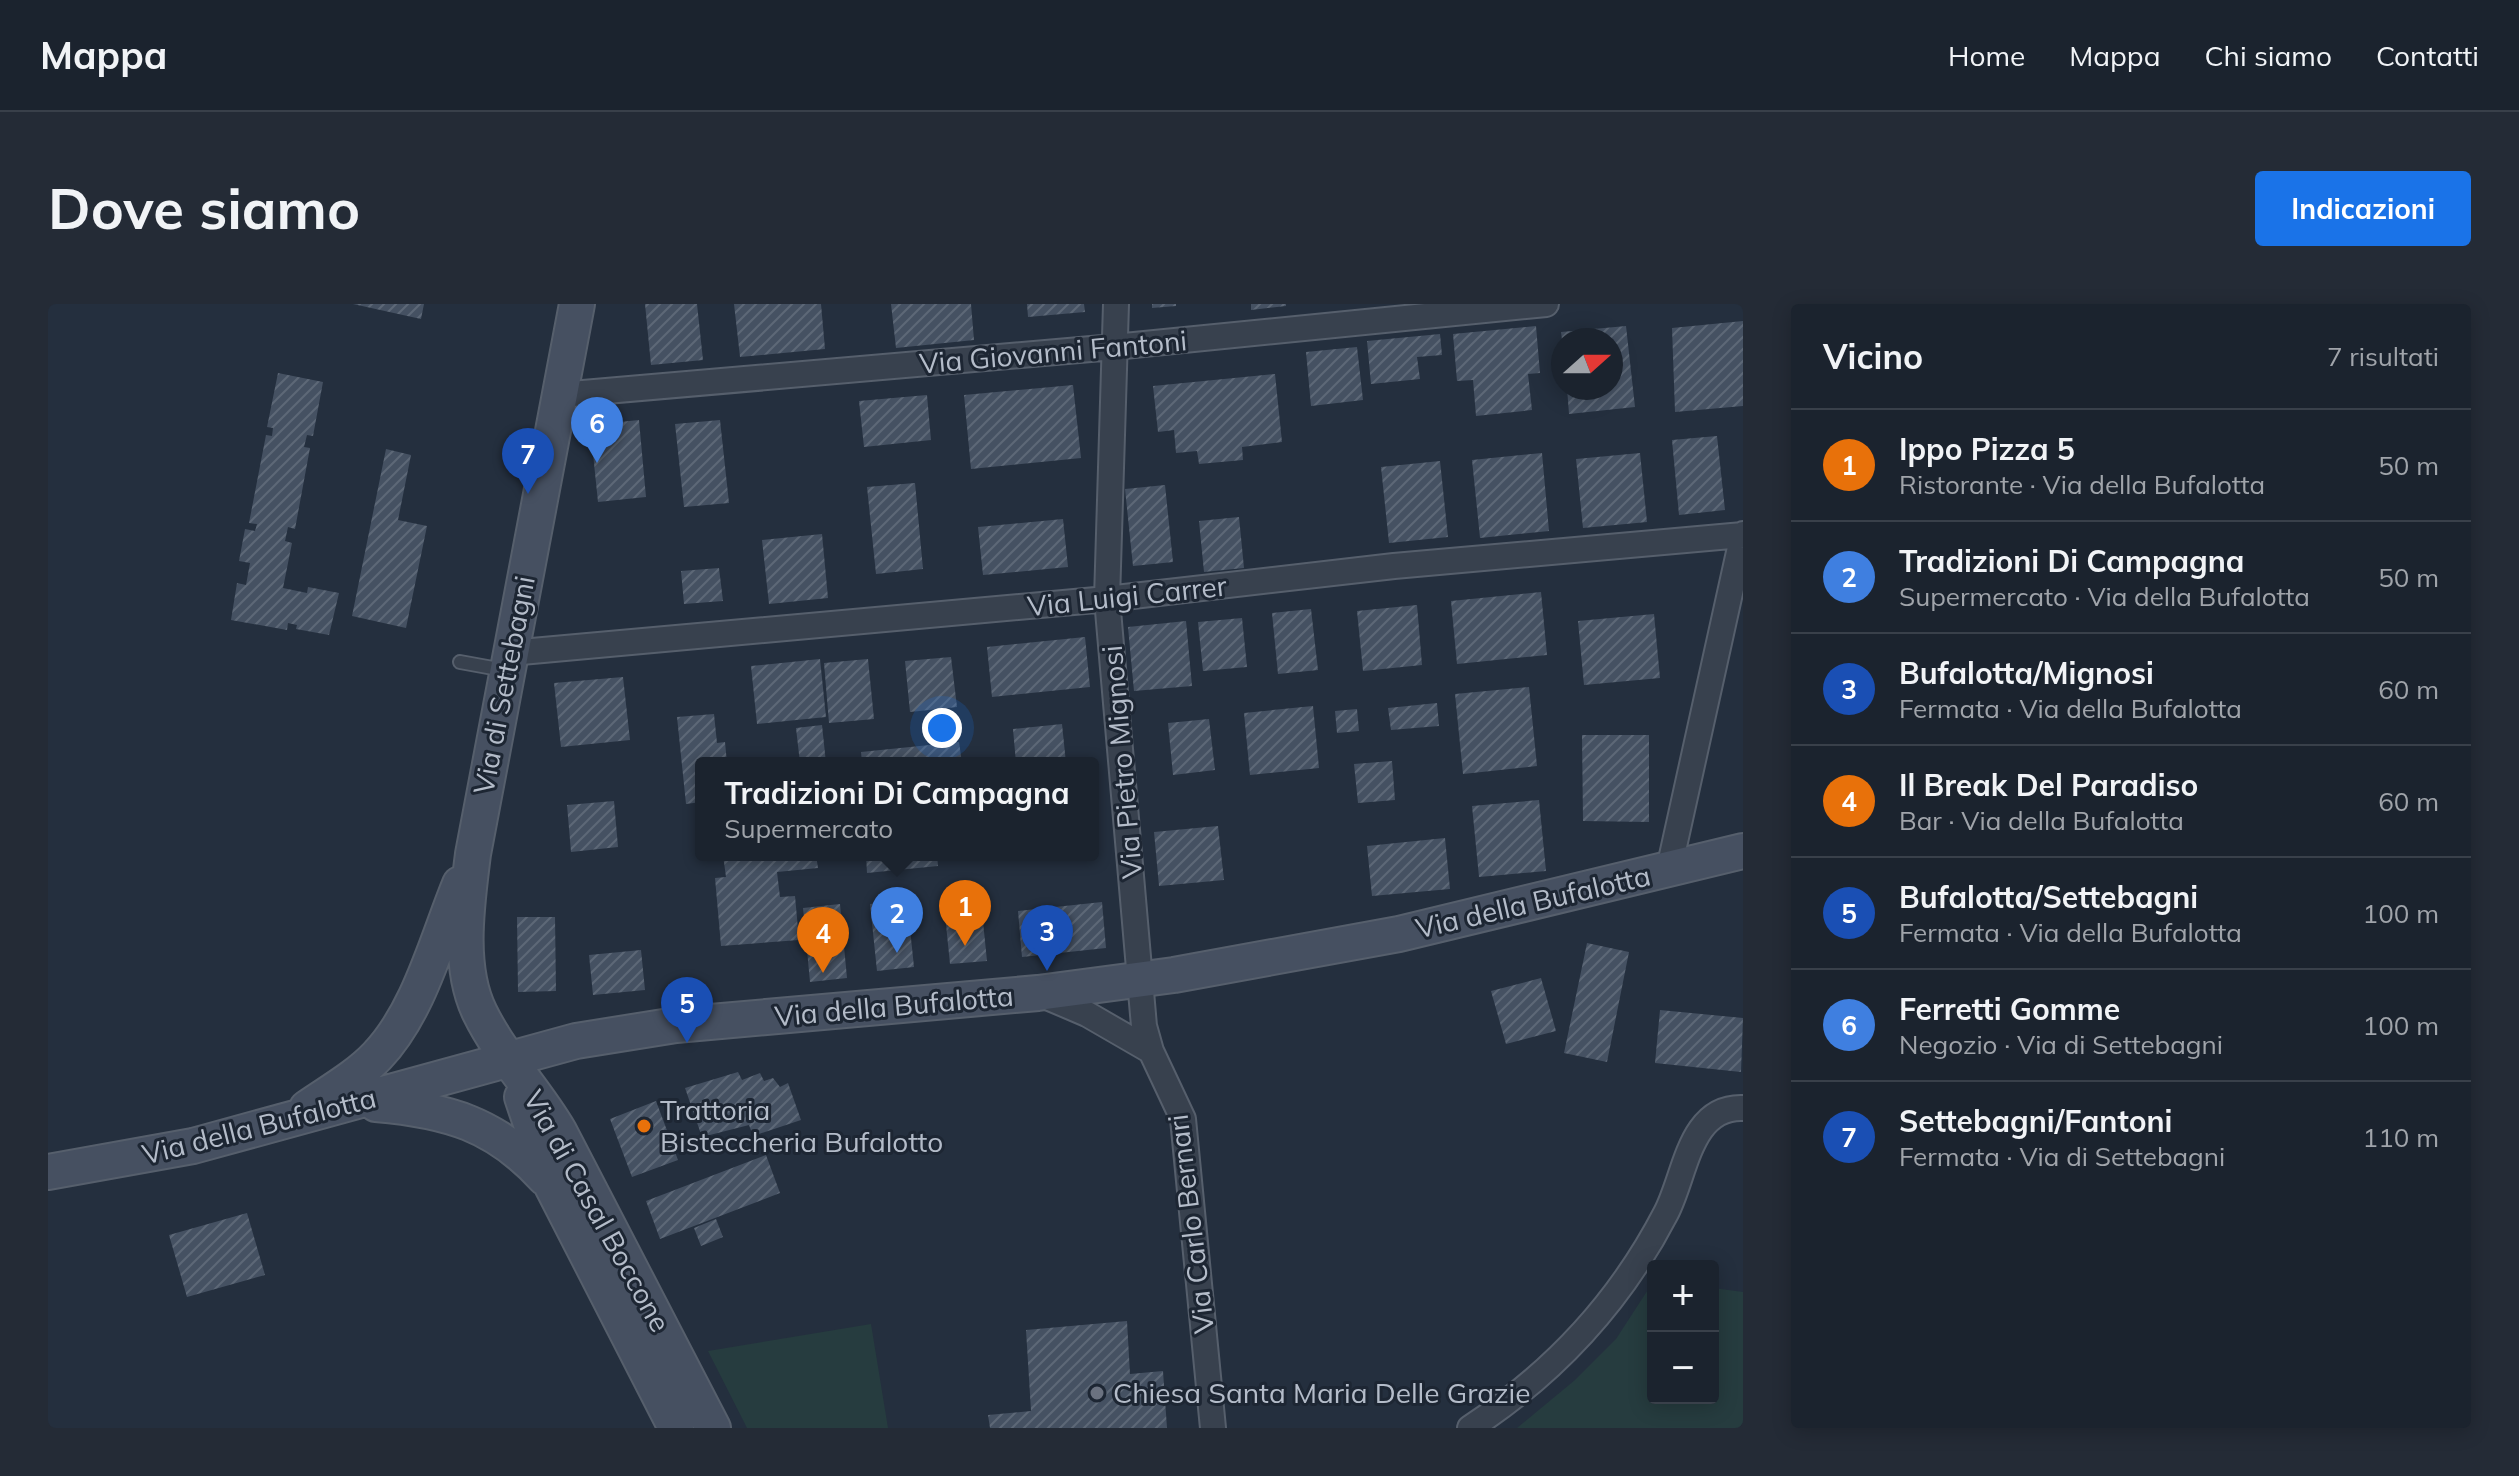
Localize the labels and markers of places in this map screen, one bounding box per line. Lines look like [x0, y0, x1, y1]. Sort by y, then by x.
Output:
pin: 6 [571, 397, 623, 463]
pin: 7 [502, 428, 554, 494]
pin: 1 [939, 880, 991, 946]
pin: 2 [871, 887, 923, 953]
pin: 3 [1021, 905, 1073, 971]
pin: 4 [797, 907, 849, 973]
pin: 5 [661, 977, 713, 1043]
place label: Trattoria Bisteccheria Bufalotto [660, 1092, 943, 1159]
marker: Trattoria Bisteccheria Bufalotto [635, 1117, 653, 1135]
place label: Chiesa Santa Maria Delle Grazie [1113, 1375, 1531, 1410]
marker: Chiesa Santa Maria Delle Grazie [1088, 1384, 1106, 1402]

